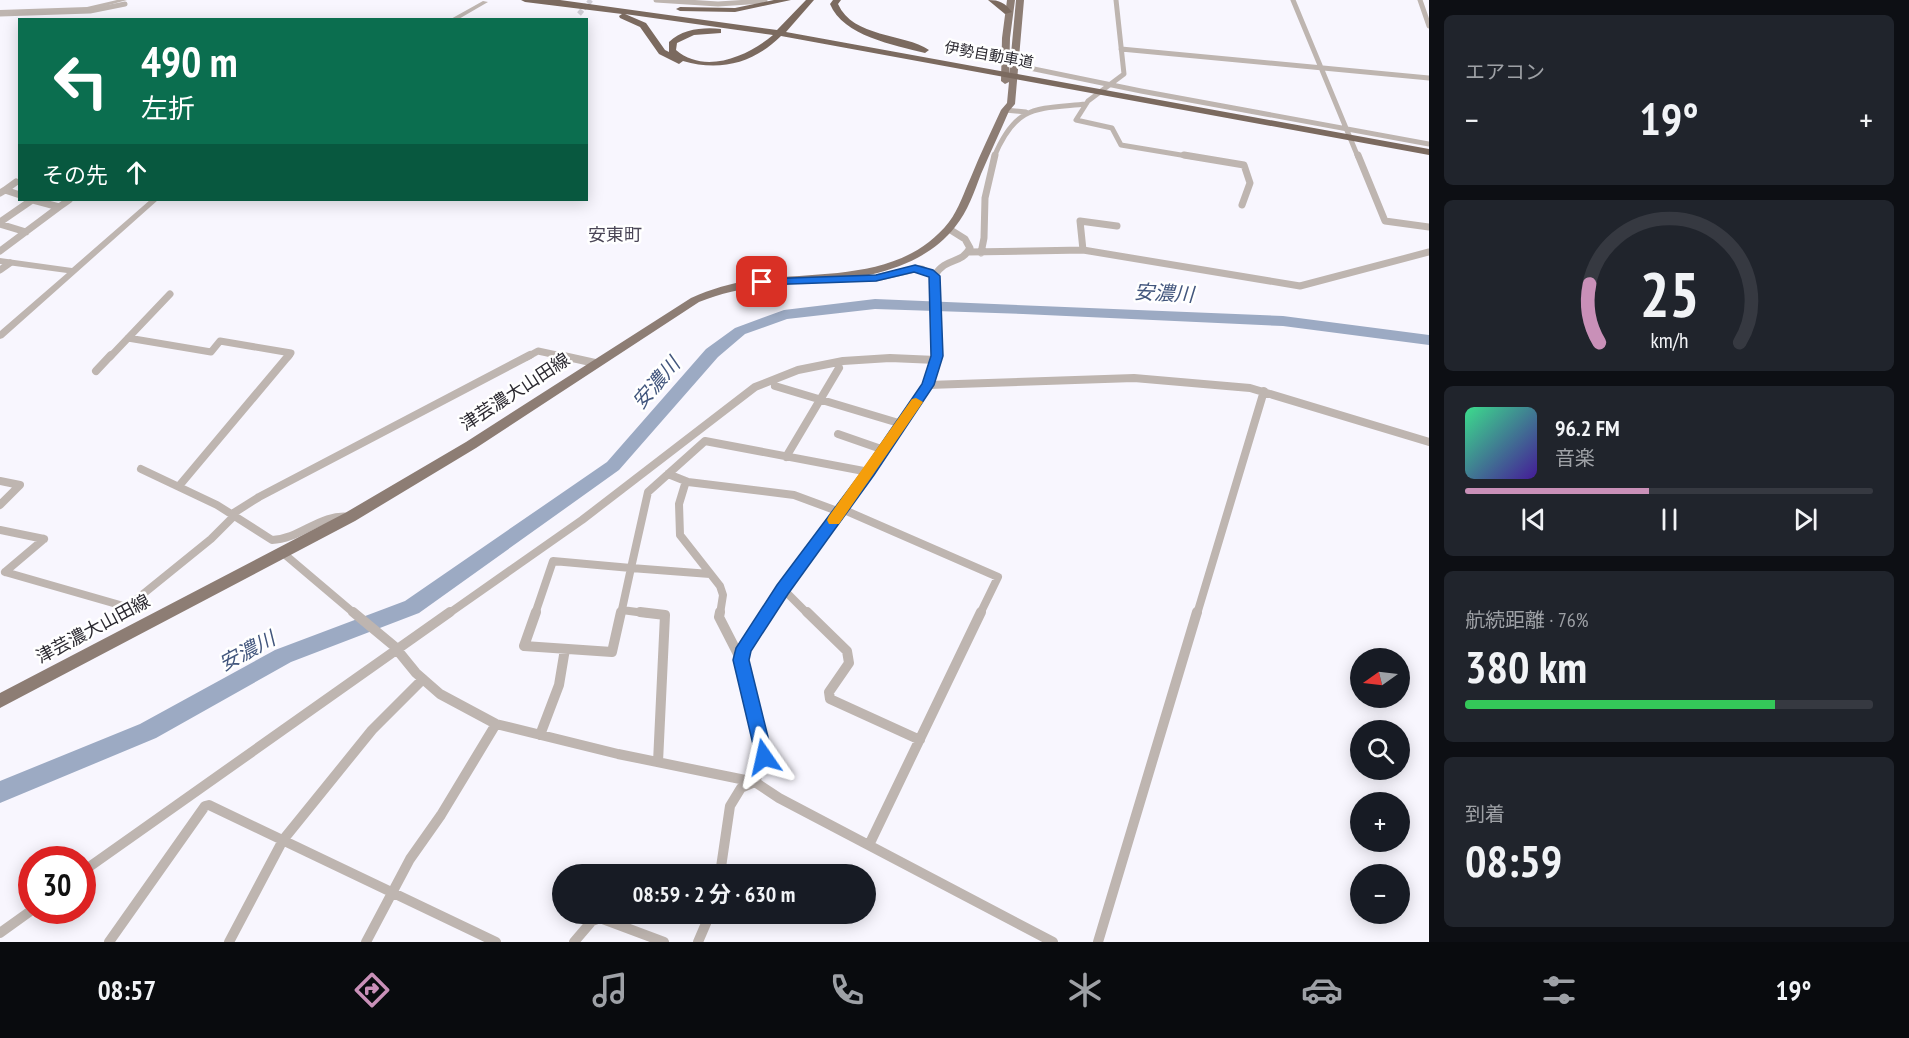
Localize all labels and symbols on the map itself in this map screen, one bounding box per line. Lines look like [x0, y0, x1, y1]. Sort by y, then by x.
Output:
street label: 伊勢自動車道 [943, 37, 1035, 72]
district label: 安東町 [588, 223, 642, 246]
pin [736, 256, 787, 307]
water label: 安濃川 [1133, 278, 1197, 308]
street label: 津芸濃大山田線 [456, 348, 574, 436]
water label: 安濃川 [627, 350, 687, 414]
street label: 津芸濃大山田線 [32, 589, 154, 668]
water label: 安濃川 [214, 624, 281, 677]
north arrow [1350, 648, 1410, 708]
position arrow [732, 725, 796, 789]
speed limit sign: 30 [18, 846, 96, 924]

